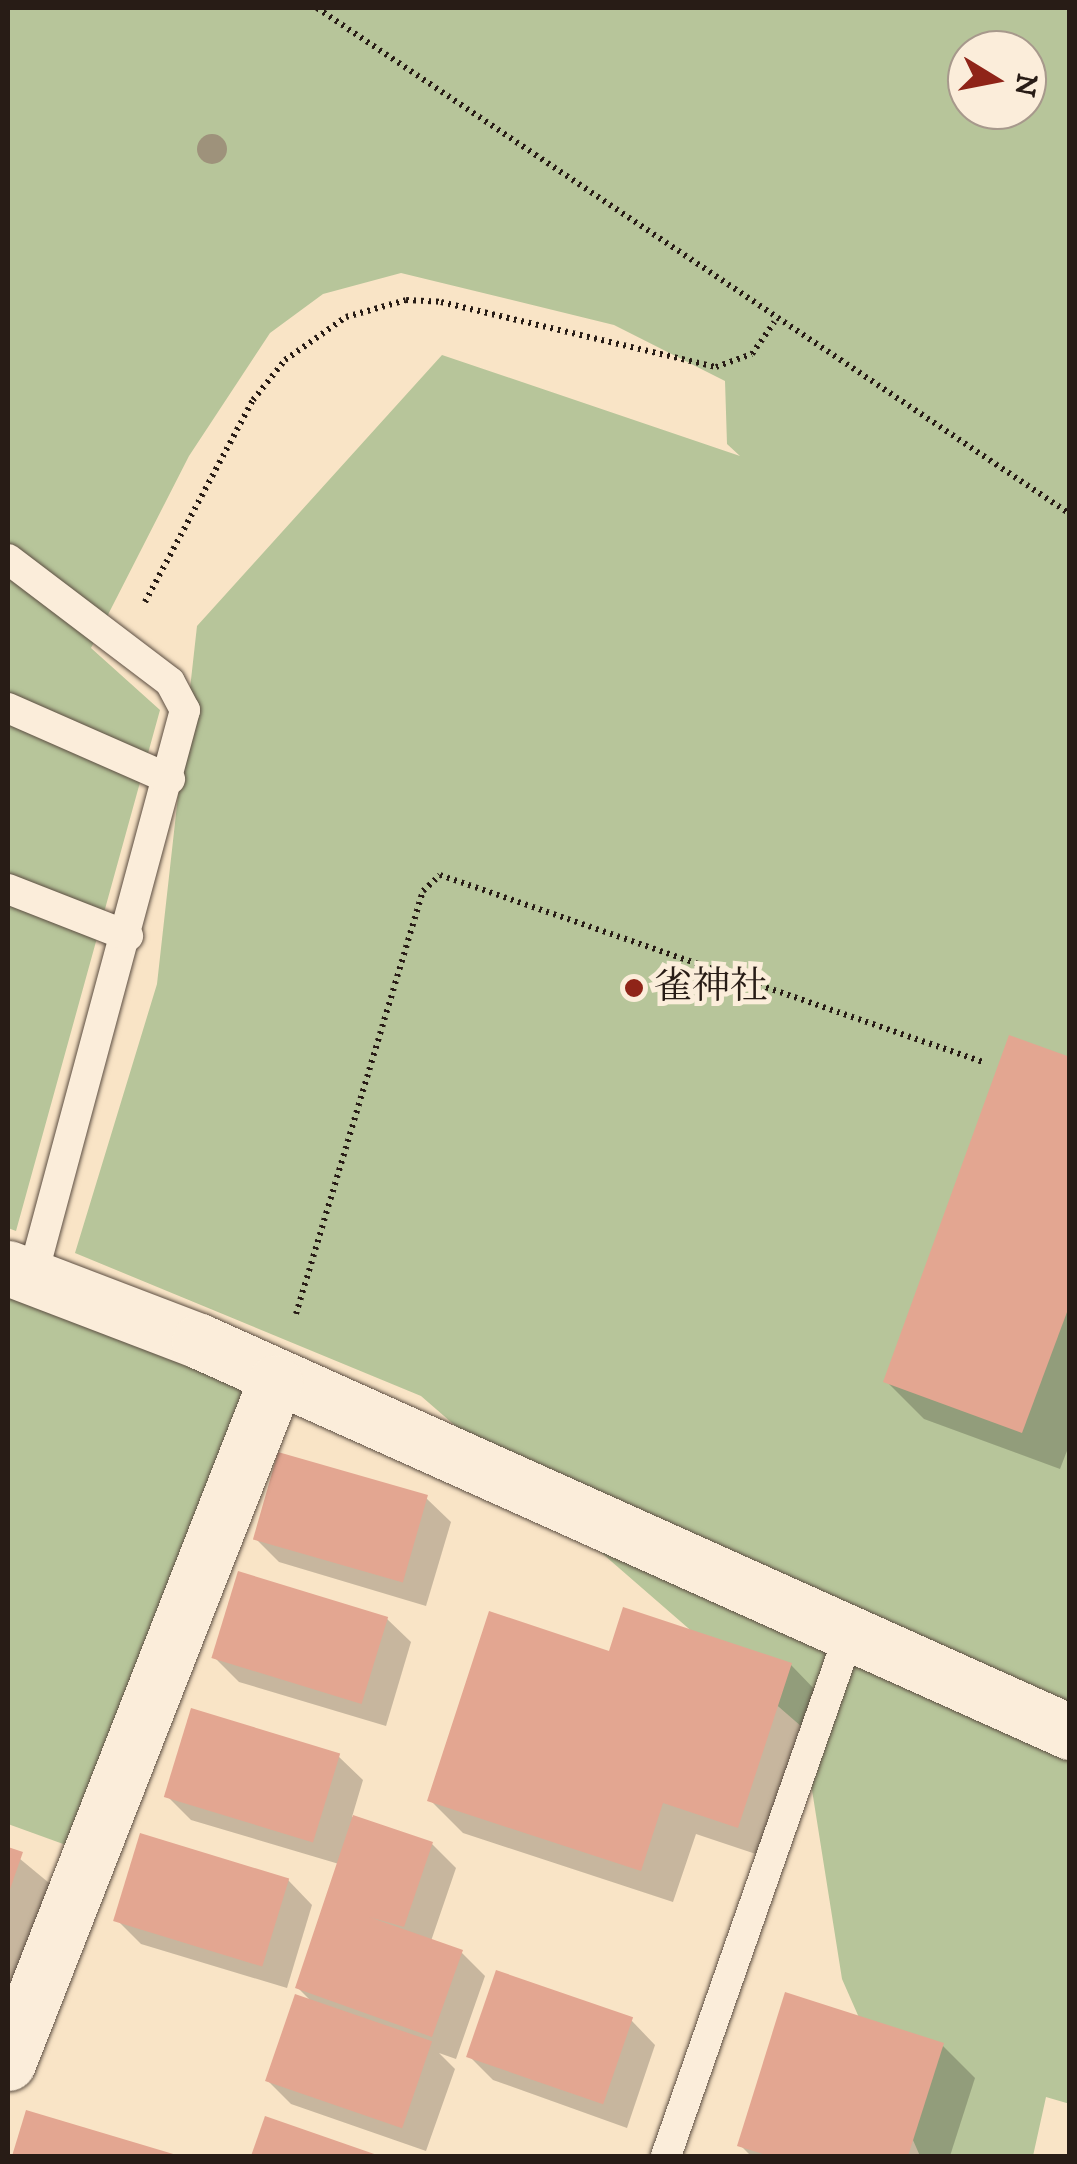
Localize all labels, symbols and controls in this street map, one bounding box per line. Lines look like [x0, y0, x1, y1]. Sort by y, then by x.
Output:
north arrow [947, 30, 1047, 130]
text: N [1006, 71, 1044, 99]
place label: 雀神社 [654, 965, 768, 1011]
marker: 雀神社 [623, 977, 645, 999]

